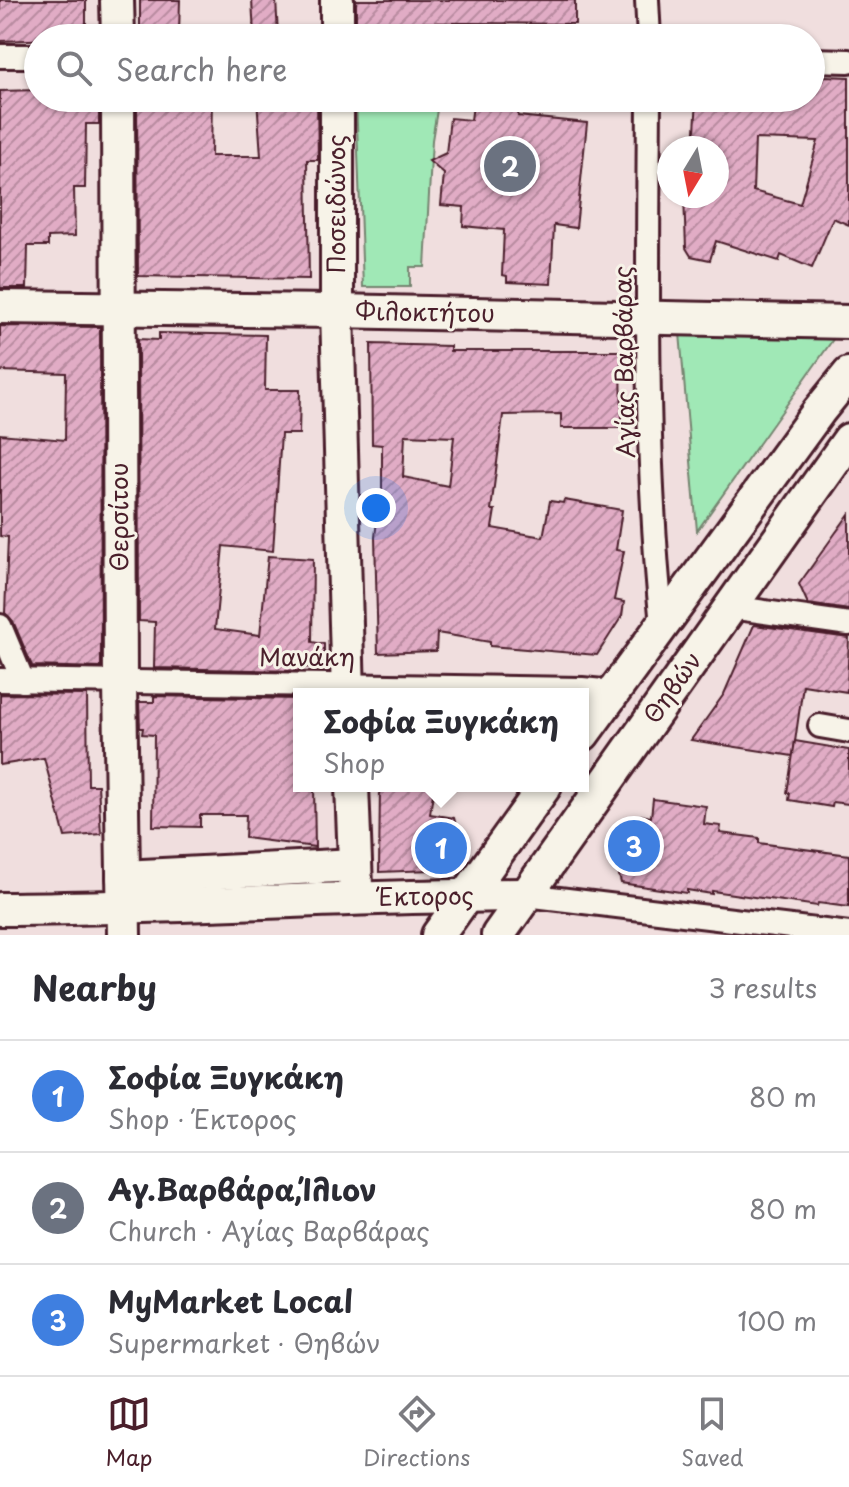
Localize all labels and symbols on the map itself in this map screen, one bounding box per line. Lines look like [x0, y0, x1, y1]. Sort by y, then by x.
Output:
street label: Ποσειδώνος [317, 134, 353, 274]
pin: 2 [484, 136, 536, 196]
north arrow [657, 136, 729, 208]
street label: Αγίας Βαρβάρας [603, 266, 643, 459]
street label: Φιλοκτήτου [355, 292, 495, 330]
street label: Θερσίτου [100, 463, 136, 571]
your location [356, 488, 396, 528]
street label: Μανάκη [259, 638, 355, 674]
street label: Θηβών [634, 644, 709, 730]
pin: 3 [608, 816, 660, 876]
pin: 1 [415, 818, 467, 878]
street label: Έκτορος [375, 876, 474, 914]

